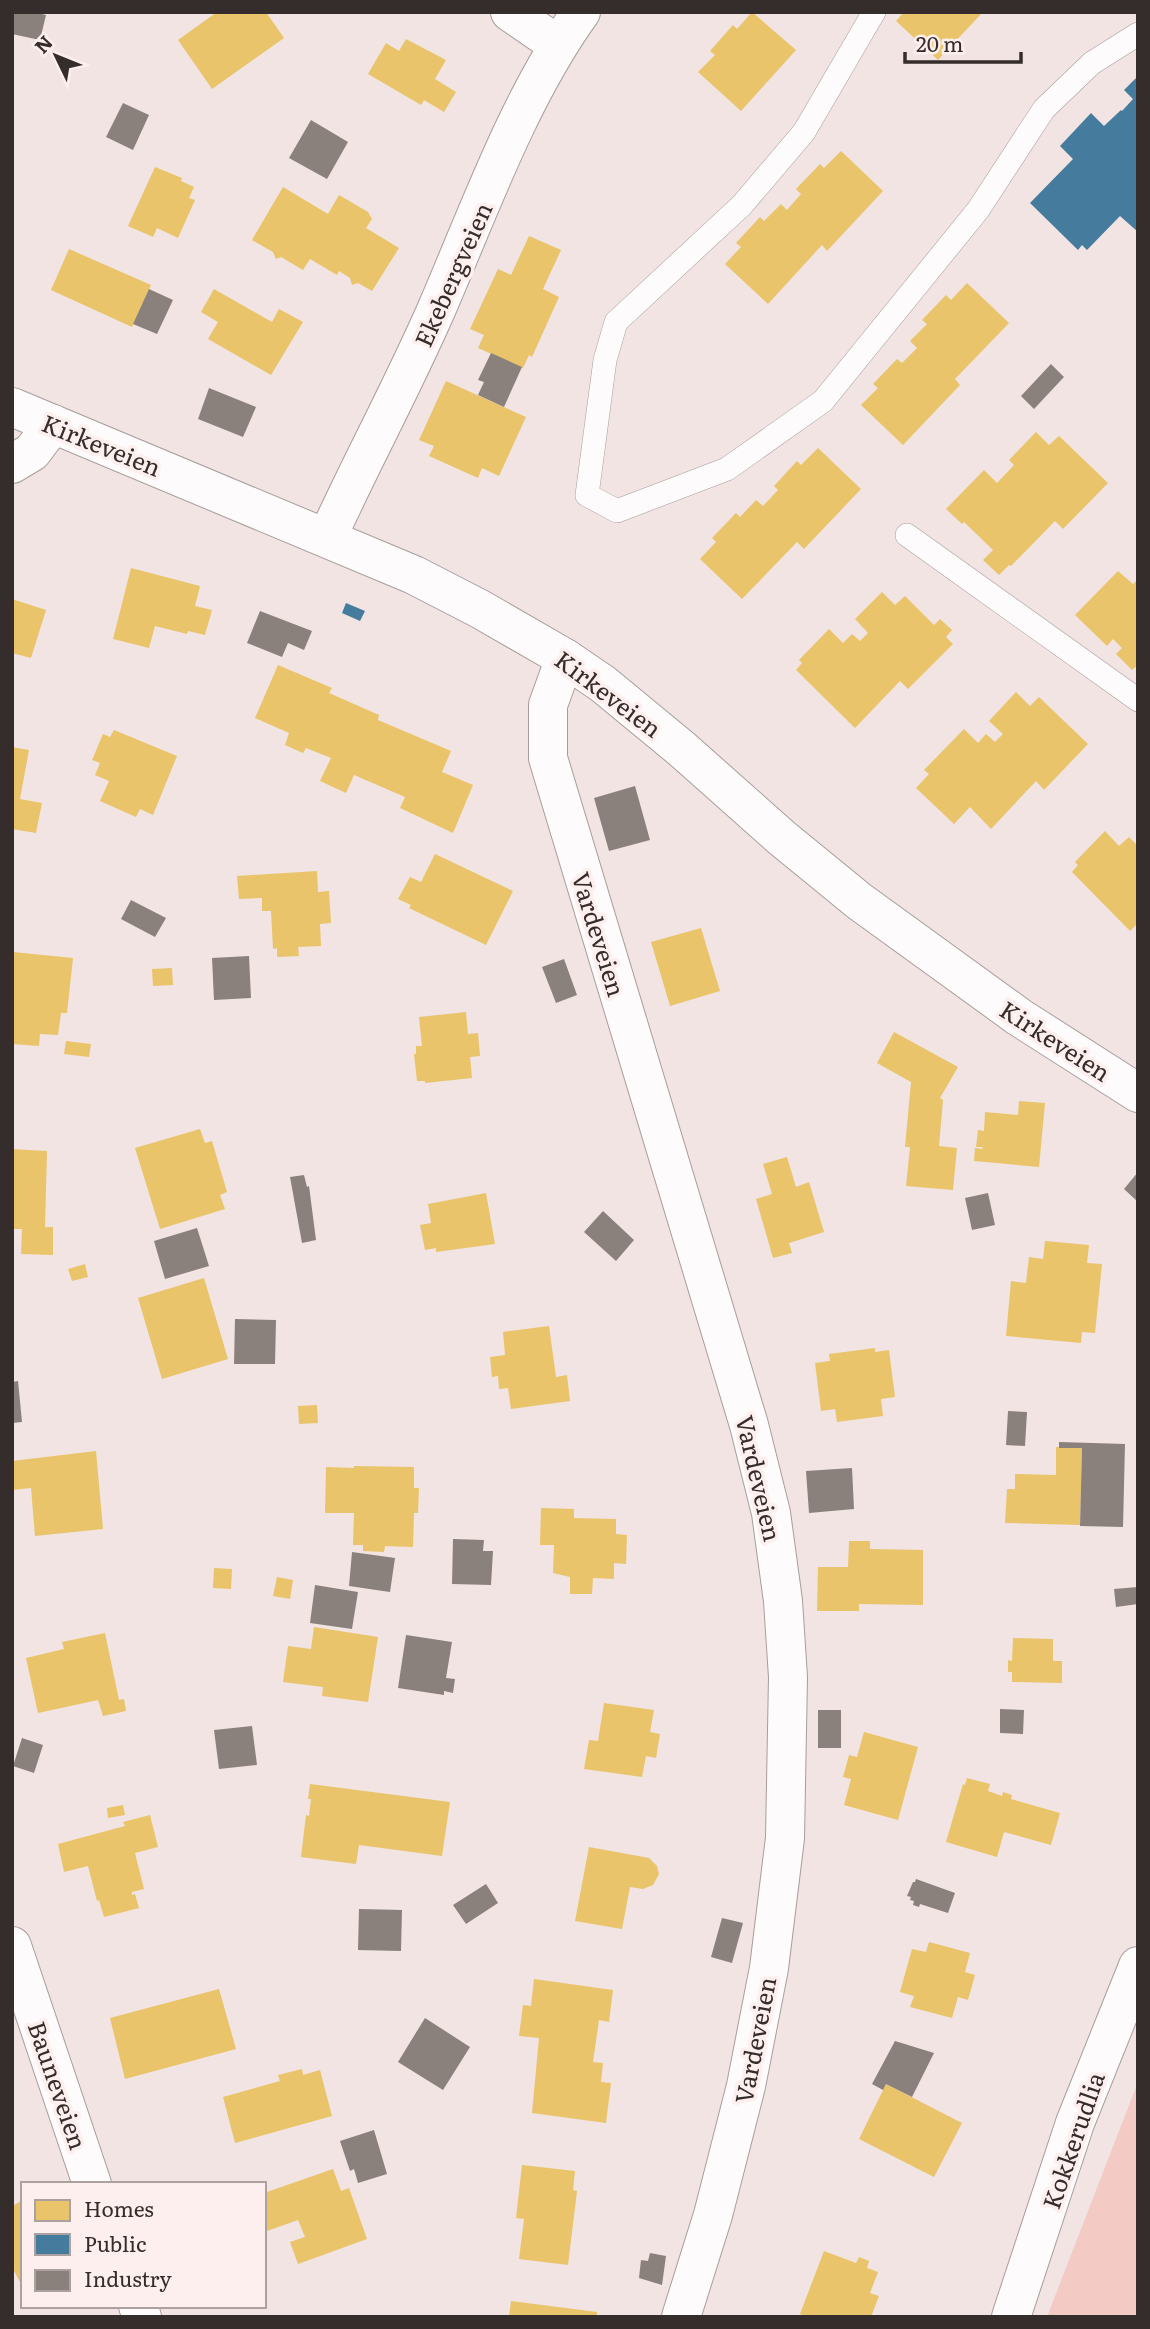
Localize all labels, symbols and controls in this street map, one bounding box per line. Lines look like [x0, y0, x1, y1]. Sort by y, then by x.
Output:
north arrow [21, 21, 91, 91]
scale bar [905, 21, 1020, 65]
text: 20 m [916, 27, 963, 58]
text: N [27, 28, 59, 59]
street label: Ekebergveien [404, 196, 500, 352]
street label: Kirkeveien [37, 404, 167, 484]
street label: Kirkeveien [548, 641, 670, 745]
street label: Vardeveien [564, 867, 636, 1001]
street label: Kirkeveien [994, 991, 1118, 1089]
street label: Vardeveien [728, 1411, 792, 1545]
street label: Vardeveien [725, 1973, 783, 2106]
street label: Bauneveien [21, 2016, 97, 2154]
street label: Kokkerudlia [1032, 2067, 1112, 2213]
legend [21, 2182, 266, 2308]
text: Homes [84, 2192, 154, 2223]
text: Public [84, 2227, 146, 2258]
text: Industry [84, 2262, 172, 2293]

